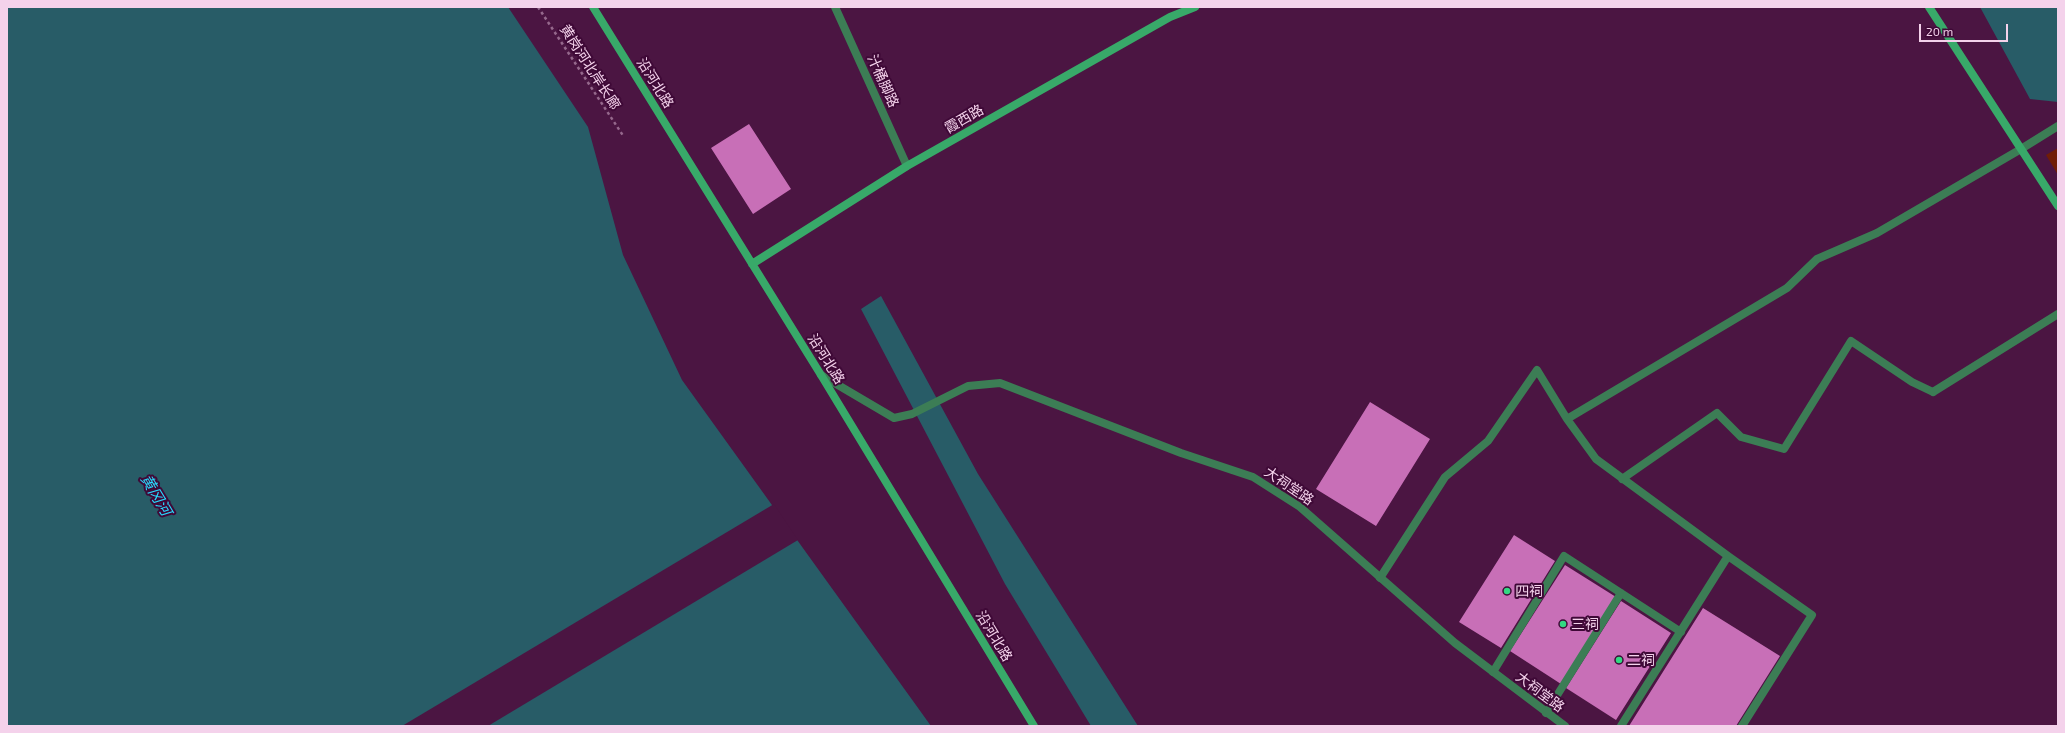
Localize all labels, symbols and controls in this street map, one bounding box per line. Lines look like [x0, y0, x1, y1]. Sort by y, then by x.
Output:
scale bar [1921, 16, 2010, 42]
street label: 黄岗河北岸长廊 [556, 21, 624, 113]
text: 20 m [1926, 24, 1953, 38]
street label: 汁桶脚路 [864, 52, 902, 110]
street label: 沿河北路 [633, 55, 677, 111]
street label: 霞西路 [942, 101, 986, 137]
street label: 沿河北路 [804, 331, 848, 387]
street label: 大祠堂路 [1261, 463, 1317, 509]
water label: 黄冈河 [137, 471, 175, 519]
place label: 四祠 [1515, 583, 1543, 599]
marker: 四祠 [1502, 586, 1512, 596]
street label: 沿河北路 [972, 608, 1016, 664]
place label: 三祠 [1571, 616, 1599, 632]
marker: 三祠 [1558, 619, 1568, 629]
place label: 二祠 [1627, 652, 1655, 668]
marker: 二祠 [1614, 655, 1624, 665]
street label: 大祠堂路 [1513, 668, 1567, 716]

